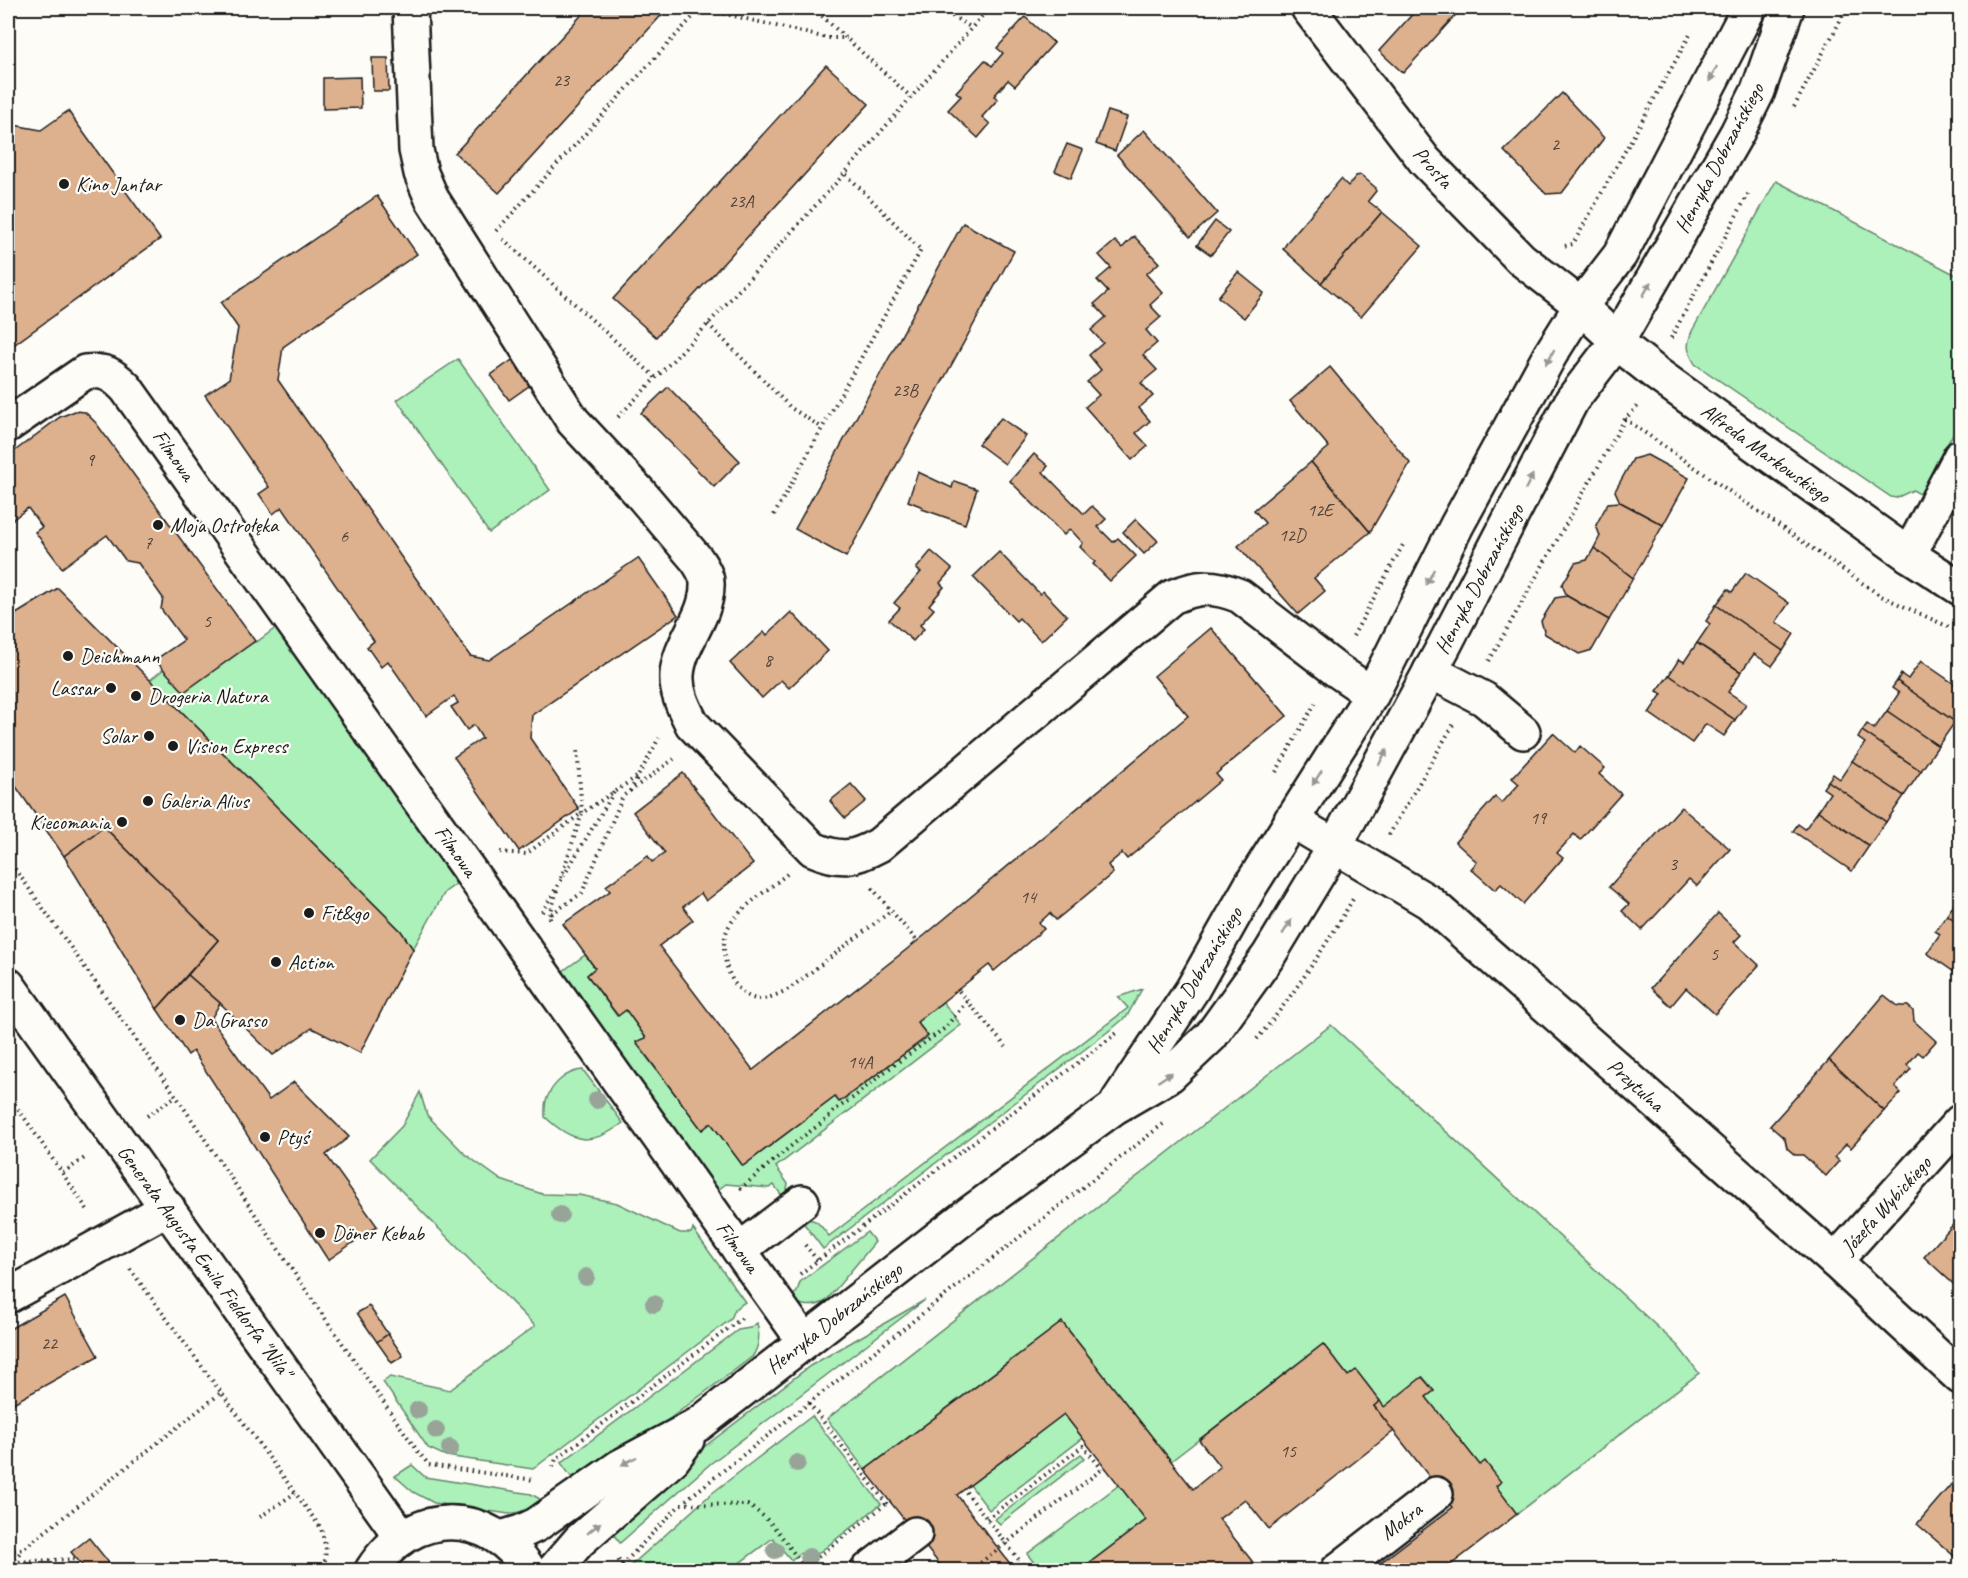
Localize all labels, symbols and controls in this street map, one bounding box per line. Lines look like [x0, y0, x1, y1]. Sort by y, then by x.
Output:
one-way arrow [1708, 66, 1718, 83]
house number: 23 [553, 69, 571, 91]
street label: Henryka Dobrzańskiego [1669, 77, 1770, 237]
house number: 2 [1551, 133, 1561, 155]
street label: Prosta [1408, 141, 1460, 194]
place label: Kino Jantar [76, 171, 163, 197]
marker: Kino Jantar [57, 177, 71, 191]
house number: 23A [728, 190, 755, 212]
one-way arrow [1642, 281, 1653, 297]
one-way arrow [1544, 349, 1555, 365]
house number: 23B [892, 379, 919, 401]
street label: Alfreda Markowskiego [1696, 397, 1837, 510]
street label: Filmowa [147, 424, 202, 488]
house number: 9 [86, 449, 96, 471]
one-way arrow [1524, 474, 1534, 491]
street label: Henryka Dobrzańskiego [1429, 498, 1530, 658]
house number: 12E [1307, 499, 1335, 521]
place label: Moja Ostrołęka [170, 512, 280, 538]
marker: Moja Ostrołęka [151, 518, 165, 532]
house number: 12D [1279, 524, 1307, 546]
house number: 6 [340, 525, 349, 547]
house number: 7 [144, 532, 153, 554]
one-way arrow [1426, 568, 1435, 585]
house number: 5 [203, 610, 212, 632]
place label: Deichmann [80, 643, 160, 669]
marker: Deichmann [61, 649, 75, 663]
house number: 8 [764, 649, 774, 671]
place label: Lassar [51, 675, 100, 701]
marker: Lassar [104, 681, 118, 695]
place label: Drogeria Natura [148, 683, 270, 709]
marker: Drogeria Natura [129, 689, 143, 703]
place label: Solar [100, 723, 138, 749]
marker: Solar [142, 729, 156, 743]
place label: Vision Express [185, 733, 289, 759]
marker: Vision Express [166, 739, 180, 753]
one-way arrow [1378, 749, 1388, 766]
one-way arrow [1312, 770, 1323, 786]
place label: Galeria Alius [160, 788, 250, 814]
marker: Galeria Alius [141, 794, 155, 808]
house number: 19 [1530, 807, 1548, 829]
place label: Kiecomania [30, 809, 112, 835]
marker: Kiecomania [115, 815, 129, 829]
street label: Filmowa [429, 820, 484, 884]
house number: 3 [1669, 853, 1679, 875]
house number: 14 [1020, 886, 1038, 908]
place label: Fit&go [321, 900, 370, 926]
street label: Henryka Dobrzańskiego [1140, 901, 1249, 1058]
marker: Fit&go [302, 906, 316, 920]
one-way arrow [1281, 919, 1292, 935]
house number: 5 [1710, 943, 1719, 965]
place label: Action [288, 949, 335, 975]
marker: Action [269, 955, 283, 969]
place label: Da Grasso [192, 1007, 268, 1033]
marker: Da Grasso [173, 1013, 187, 1027]
house number: 14A [847, 1051, 874, 1073]
street label: Przytulna [1602, 1053, 1671, 1118]
one-way arrow [1156, 1071, 1172, 1083]
place label: Ptyś [277, 1124, 312, 1150]
marker: Ptyś [258, 1130, 272, 1144]
street label: Generała Augusta Emila Fieldorfa "Nila" [112, 1140, 300, 1386]
street label: Józefa Wybickiego [1835, 1149, 1938, 1260]
street label: Filmowa [711, 1216, 767, 1280]
place label: Döner Kebab [332, 1220, 426, 1246]
marker: Döner Kebab [313, 1226, 327, 1240]
street label: Henryka Dobrzańskiego [761, 1256, 909, 1379]
house number: 22 [41, 1332, 59, 1354]
house number: 15 [1280, 1440, 1297, 1462]
one-way arrow [620, 1456, 638, 1466]
street label: Mokra [1375, 1496, 1428, 1545]
one-way arrow [586, 1522, 601, 1535]

